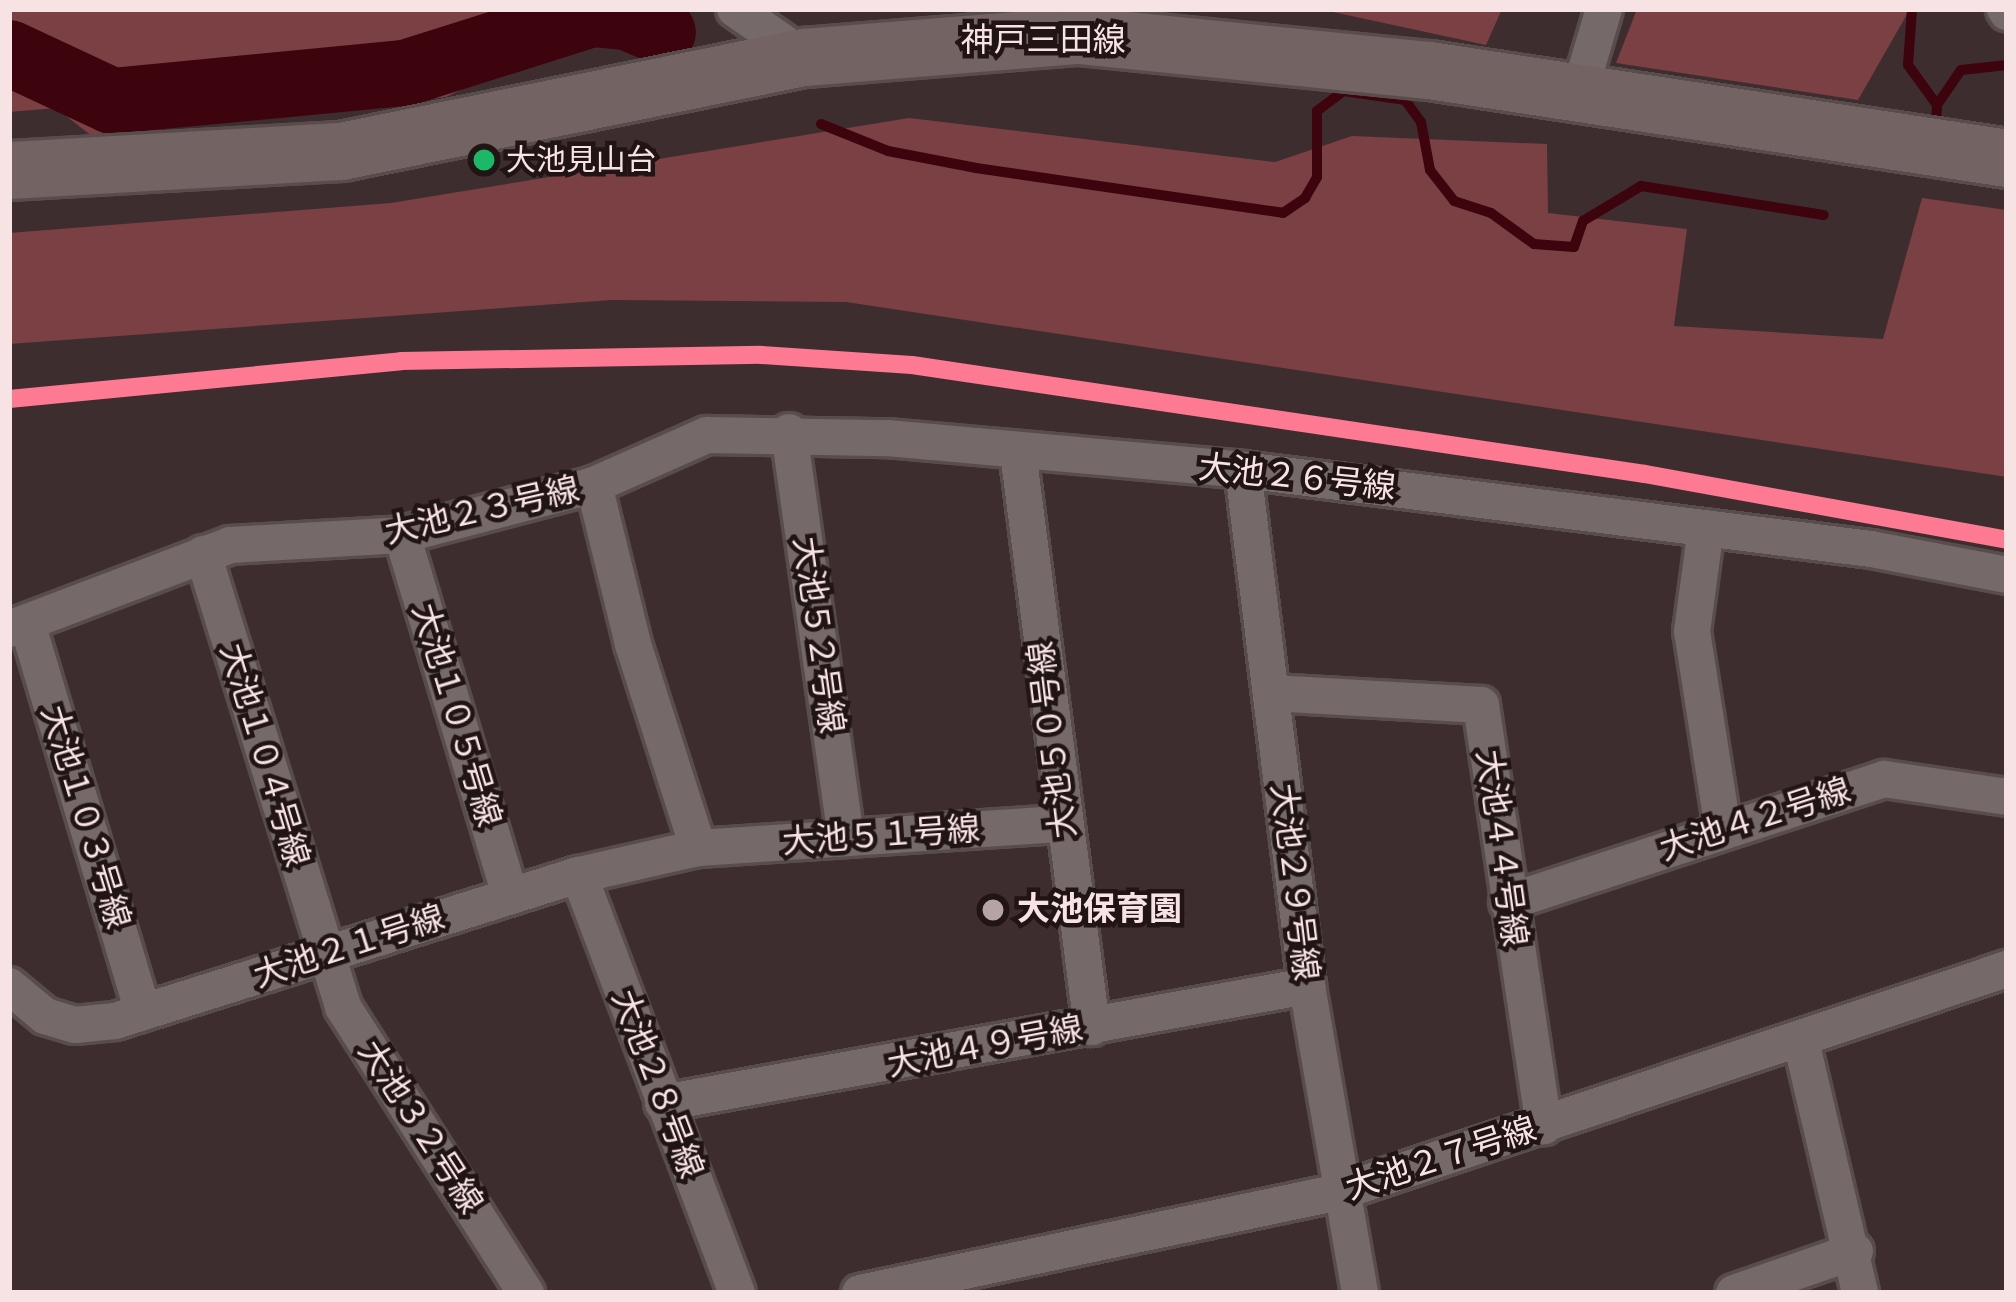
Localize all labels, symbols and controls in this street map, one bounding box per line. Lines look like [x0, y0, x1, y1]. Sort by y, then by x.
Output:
street label: 神戸三田線 [961, 21, 1125, 61]
place label: 大池見山台 [506, 142, 656, 178]
marker: 大池見山台 [473, 149, 495, 171]
street label: 大池２６号線 [1196, 448, 1398, 508]
street label: 大池２３号線 [381, 469, 583, 553]
street label: 大池５２号線 [785, 534, 851, 736]
street label: 大池１０５号線 [403, 599, 509, 831]
street label: 大池１０４号線 [211, 639, 317, 871]
street label: 大池５０号線 [1021, 639, 1085, 841]
street label: 大池１０３号線 [32, 701, 138, 933]
street label: 大池４４号線 [1468, 747, 1534, 949]
street label: 大池４２号線 [1655, 771, 1855, 869]
street label: 大池２９号線 [1262, 781, 1326, 983]
street label: 大池５１号線 [781, 809, 981, 863]
place label: 大池保育園 [1017, 890, 1182, 930]
marker: 大池保育園 [980, 897, 1006, 923]
street label: 大池２１号線 [249, 898, 449, 996]
street label: 大池２８号線 [603, 984, 711, 1184]
street label: 大池４９号線 [884, 1009, 1086, 1085]
street label: 大池３２号線 [349, 1033, 491, 1221]
street label: 大池２７号線 [1341, 1110, 1541, 1208]

